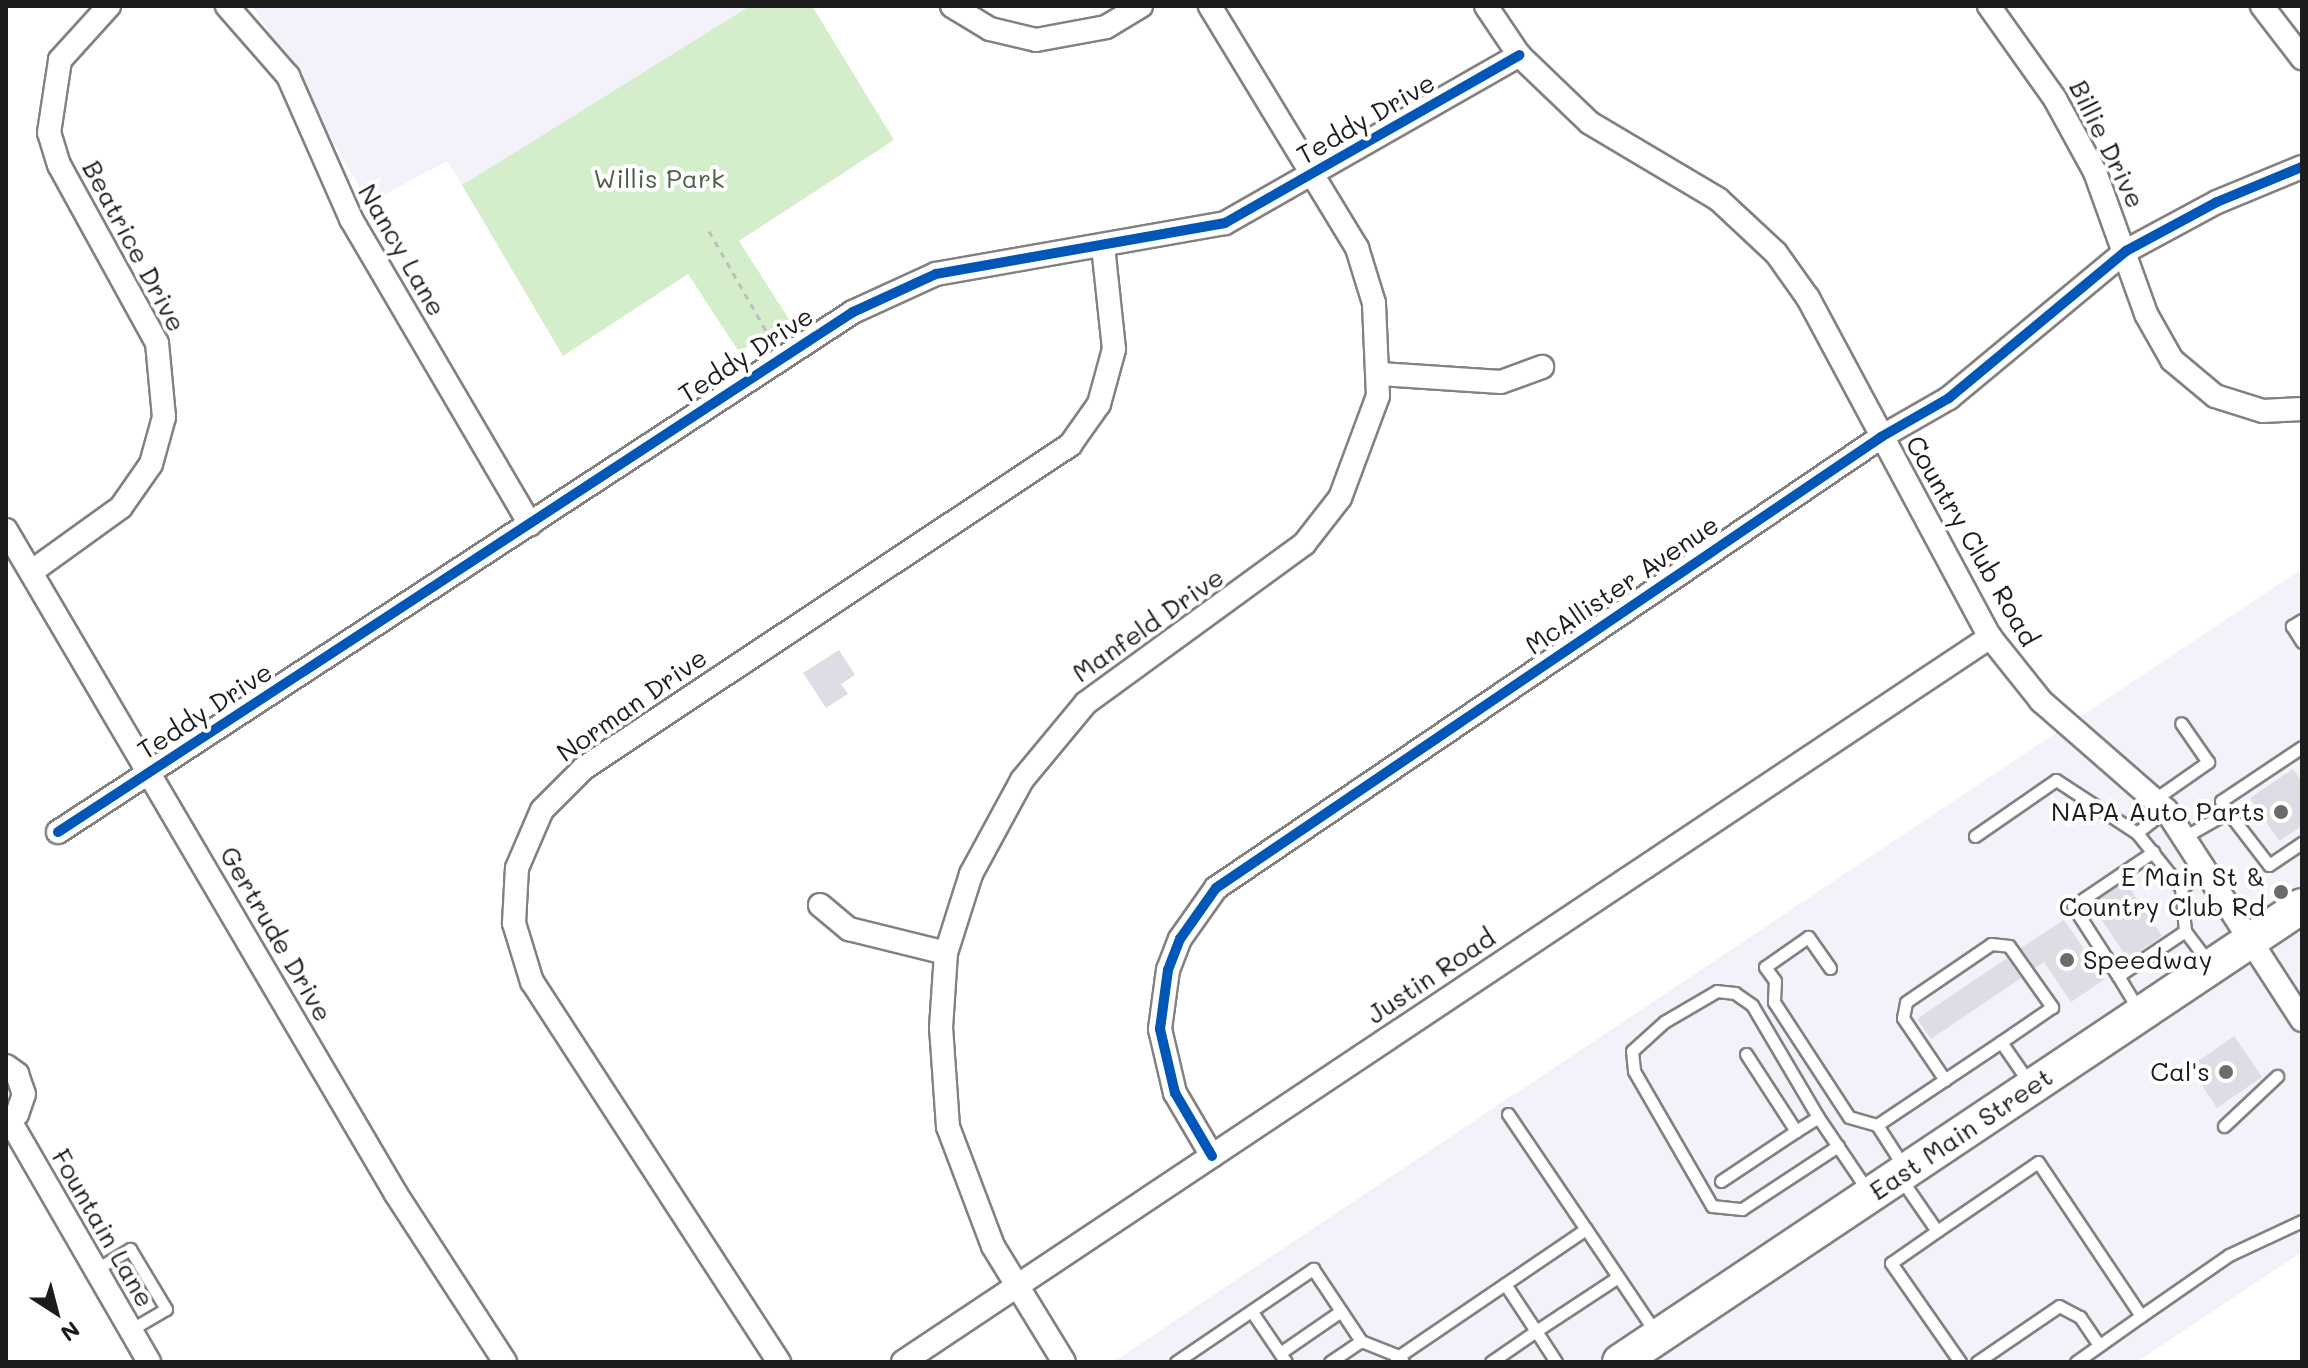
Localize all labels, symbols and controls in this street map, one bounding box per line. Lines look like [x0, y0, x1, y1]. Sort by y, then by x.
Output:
street label: Teddy Drive [1291, 67, 1441, 171]
street label: Billie Drive [2063, 75, 2151, 213]
street label: Beatrice Drive [76, 155, 192, 337]
park label: Willis Park [593, 163, 725, 195]
street label: Nancy Lane [352, 178, 452, 322]
street label: Teddy Drive [673, 300, 819, 410]
street label: Country Club Road [1899, 430, 2045, 652]
street label: McAllister Avenue [1519, 509, 1725, 661]
street label: Manfeld Drive [1066, 561, 1230, 689]
street label: Norman Drive [551, 642, 713, 768]
street label: Teddy Drive [132, 656, 278, 766]
place label: NAPA Auto Parts [2051, 796, 2265, 828]
marker: NAPA Auto Parts [2272, 803, 2290, 821]
street label: Gertrude Drive [213, 841, 339, 1027]
place label: E Main St & Country Club Rd [2059, 861, 2265, 922]
marker: E Main St & Country Club Rd [2272, 883, 2290, 901]
street label: Justin Road [1361, 922, 1501, 1030]
place label: Speedway [2083, 944, 2212, 976]
marker: Speedway [2058, 951, 2076, 969]
place label: Cal's [2150, 1056, 2210, 1088]
street label: East Main Street [1864, 1061, 2058, 1207]
marker: Cal's [2217, 1063, 2235, 1081]
street label: Fountain Lane [45, 1143, 161, 1313]
north arrow [16, 1272, 96, 1352]
text: N [55, 1315, 86, 1348]

